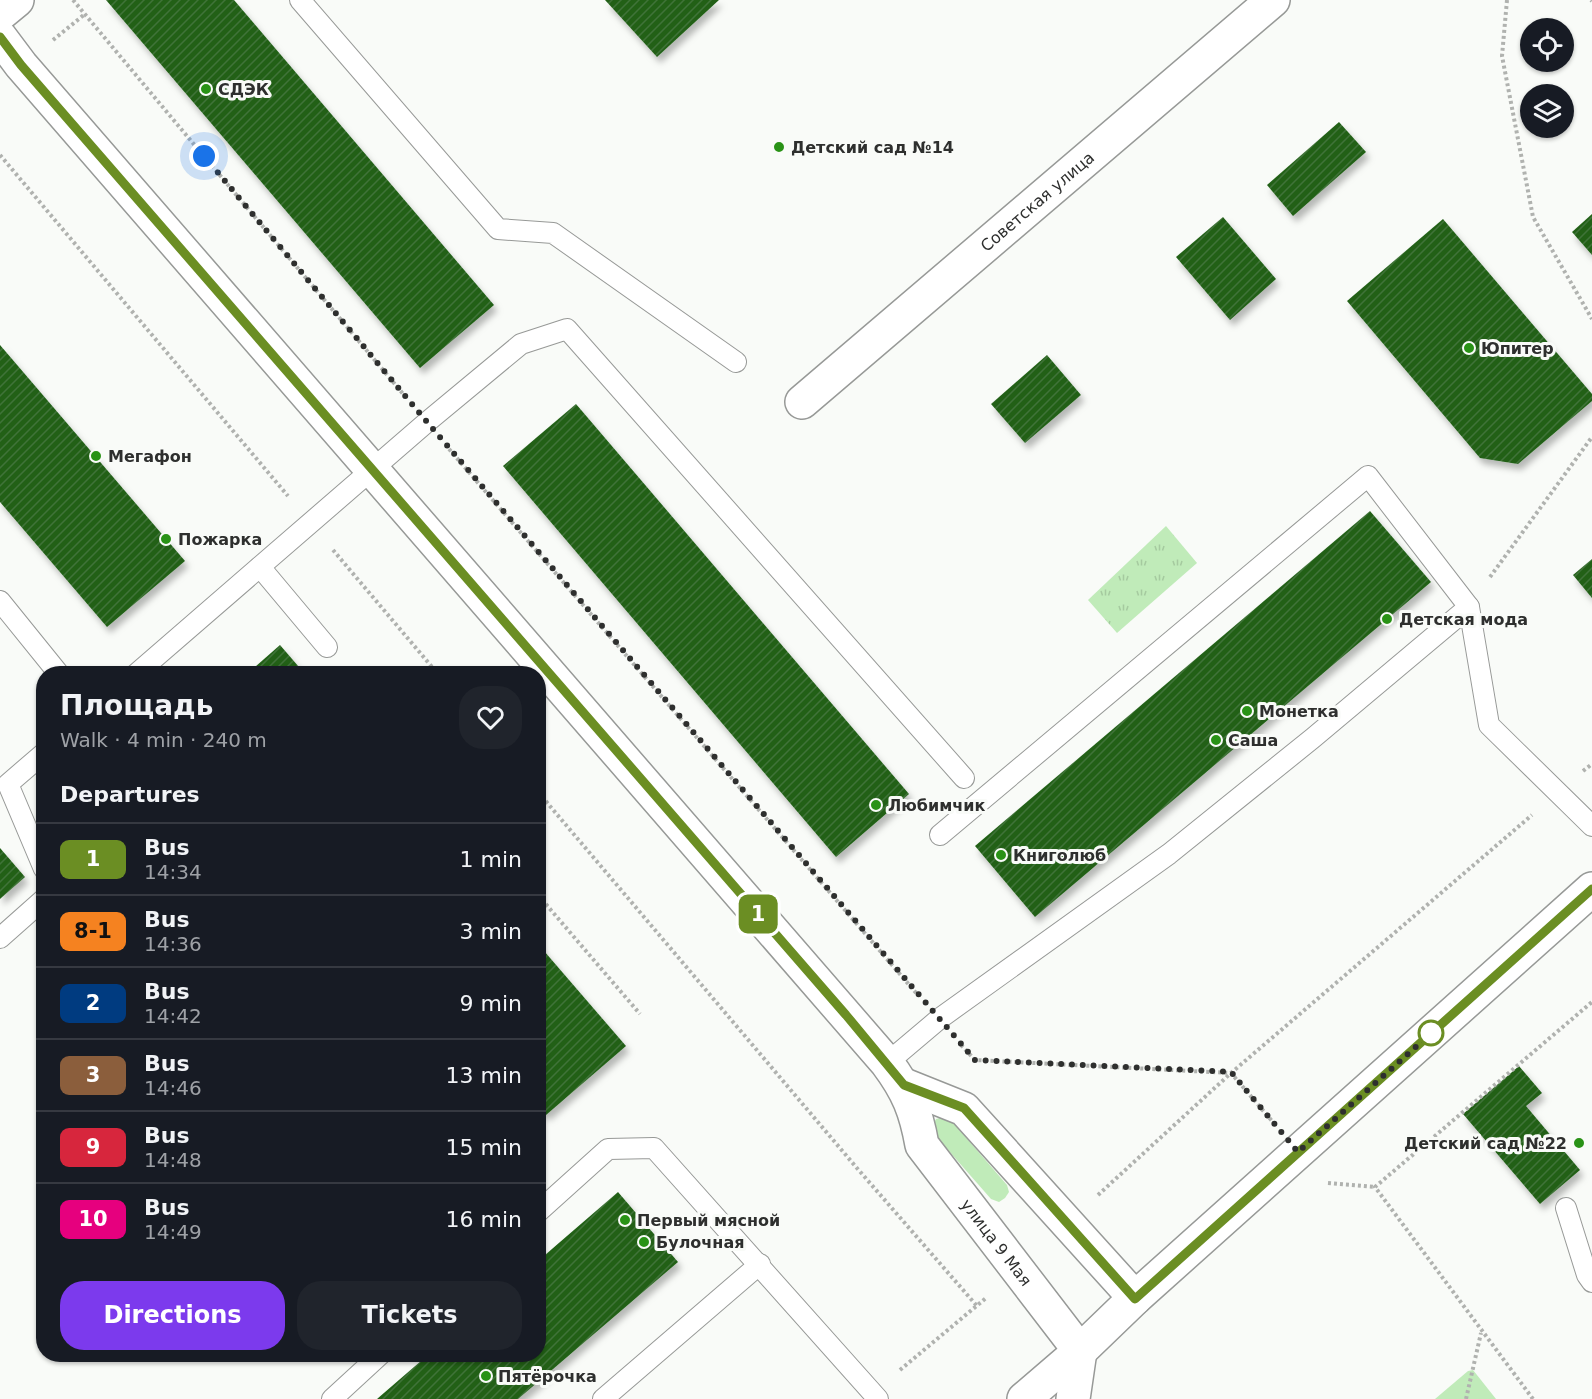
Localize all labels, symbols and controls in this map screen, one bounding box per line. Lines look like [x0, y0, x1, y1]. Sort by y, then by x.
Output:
map controls [1520, 18, 1574, 138]
button: locate [1520, 18, 1574, 72]
place label: СДЭК [218, 80, 269, 99]
marker: СДЭК [199, 82, 213, 96]
button: layers [1520, 84, 1574, 138]
place label: Детский сад №14 [791, 138, 954, 157]
marker: Детский сад №14 [772, 140, 786, 154]
your location [189, 141, 219, 171]
street label: Советская улица [976, 148, 1098, 255]
place label: Юпитер [1481, 339, 1554, 358]
marker: Юпитер [1462, 341, 1476, 355]
place label: Мегафон [108, 447, 192, 466]
marker: Мегафон [89, 449, 103, 463]
place label: Пожарка [178, 530, 262, 549]
marker: Пожарка [159, 532, 173, 546]
place label: Детская мода [1399, 610, 1528, 629]
marker: Детская мода [1380, 612, 1394, 626]
button: heart [459, 686, 522, 749]
text: Площадь [60, 689, 213, 722]
place label: Монетка [1259, 702, 1339, 721]
marker: Монетка [1240, 704, 1254, 718]
text: Walk · 4 min · 240 m [60, 728, 267, 752]
place label: Саша [1228, 731, 1278, 750]
marker: Саша [1209, 733, 1223, 747]
text: Departures [60, 782, 200, 807]
place label: Любимчик [888, 796, 986, 815]
marker: Любимчик [869, 798, 883, 812]
text: Bus [144, 835, 190, 860]
place label: Книголюб [1013, 846, 1106, 865]
text: 1 [86, 847, 100, 871]
text: 1 min [460, 847, 522, 872]
marker: Книголюб [994, 848, 1008, 862]
text: 14:34 [144, 860, 202, 884]
line badge: 1 [738, 894, 777, 934]
text: 1 [751, 902, 765, 926]
text: Bus [144, 907, 190, 932]
text: 8-1 [74, 919, 112, 943]
text: 3 min [460, 919, 522, 944]
text: 14:36 [144, 932, 202, 956]
text: Bus [144, 979, 190, 1004]
text: 2 [86, 991, 100, 1015]
text: 9 min [460, 991, 522, 1016]
text: 14:42 [144, 1004, 202, 1028]
unlabelled marker [1418, 1020, 1444, 1046]
text: Bus [144, 1051, 190, 1076]
text: 3 [86, 1063, 100, 1087]
text: 13 min [446, 1063, 522, 1088]
text: 14:46 [144, 1076, 202, 1100]
text: Bus [144, 1123, 190, 1148]
place label: Детский сад №22 [1404, 1134, 1567, 1153]
text: 9 [86, 1135, 100, 1159]
text: 15 min [446, 1135, 522, 1160]
marker: Детский сад №22 [1572, 1136, 1586, 1150]
text: 14:48 [144, 1148, 202, 1172]
text: Bus [144, 1195, 190, 1220]
street label: улица 9 Мая [957, 1195, 1036, 1289]
text: 10 [78, 1207, 108, 1231]
text: 16 min [446, 1207, 522, 1232]
place label: Первый мясной [637, 1211, 780, 1230]
marker: Первый мясной [618, 1213, 632, 1227]
text: 14:49 [144, 1220, 202, 1244]
place label: Булочная [656, 1233, 744, 1252]
marker: Булочная [637, 1235, 651, 1249]
button: Directions [60, 1281, 285, 1350]
button: Tickets [297, 1281, 522, 1350]
place label: Пятёрочка [498, 1367, 597, 1386]
marker: Пятёрочка [479, 1369, 493, 1383]

